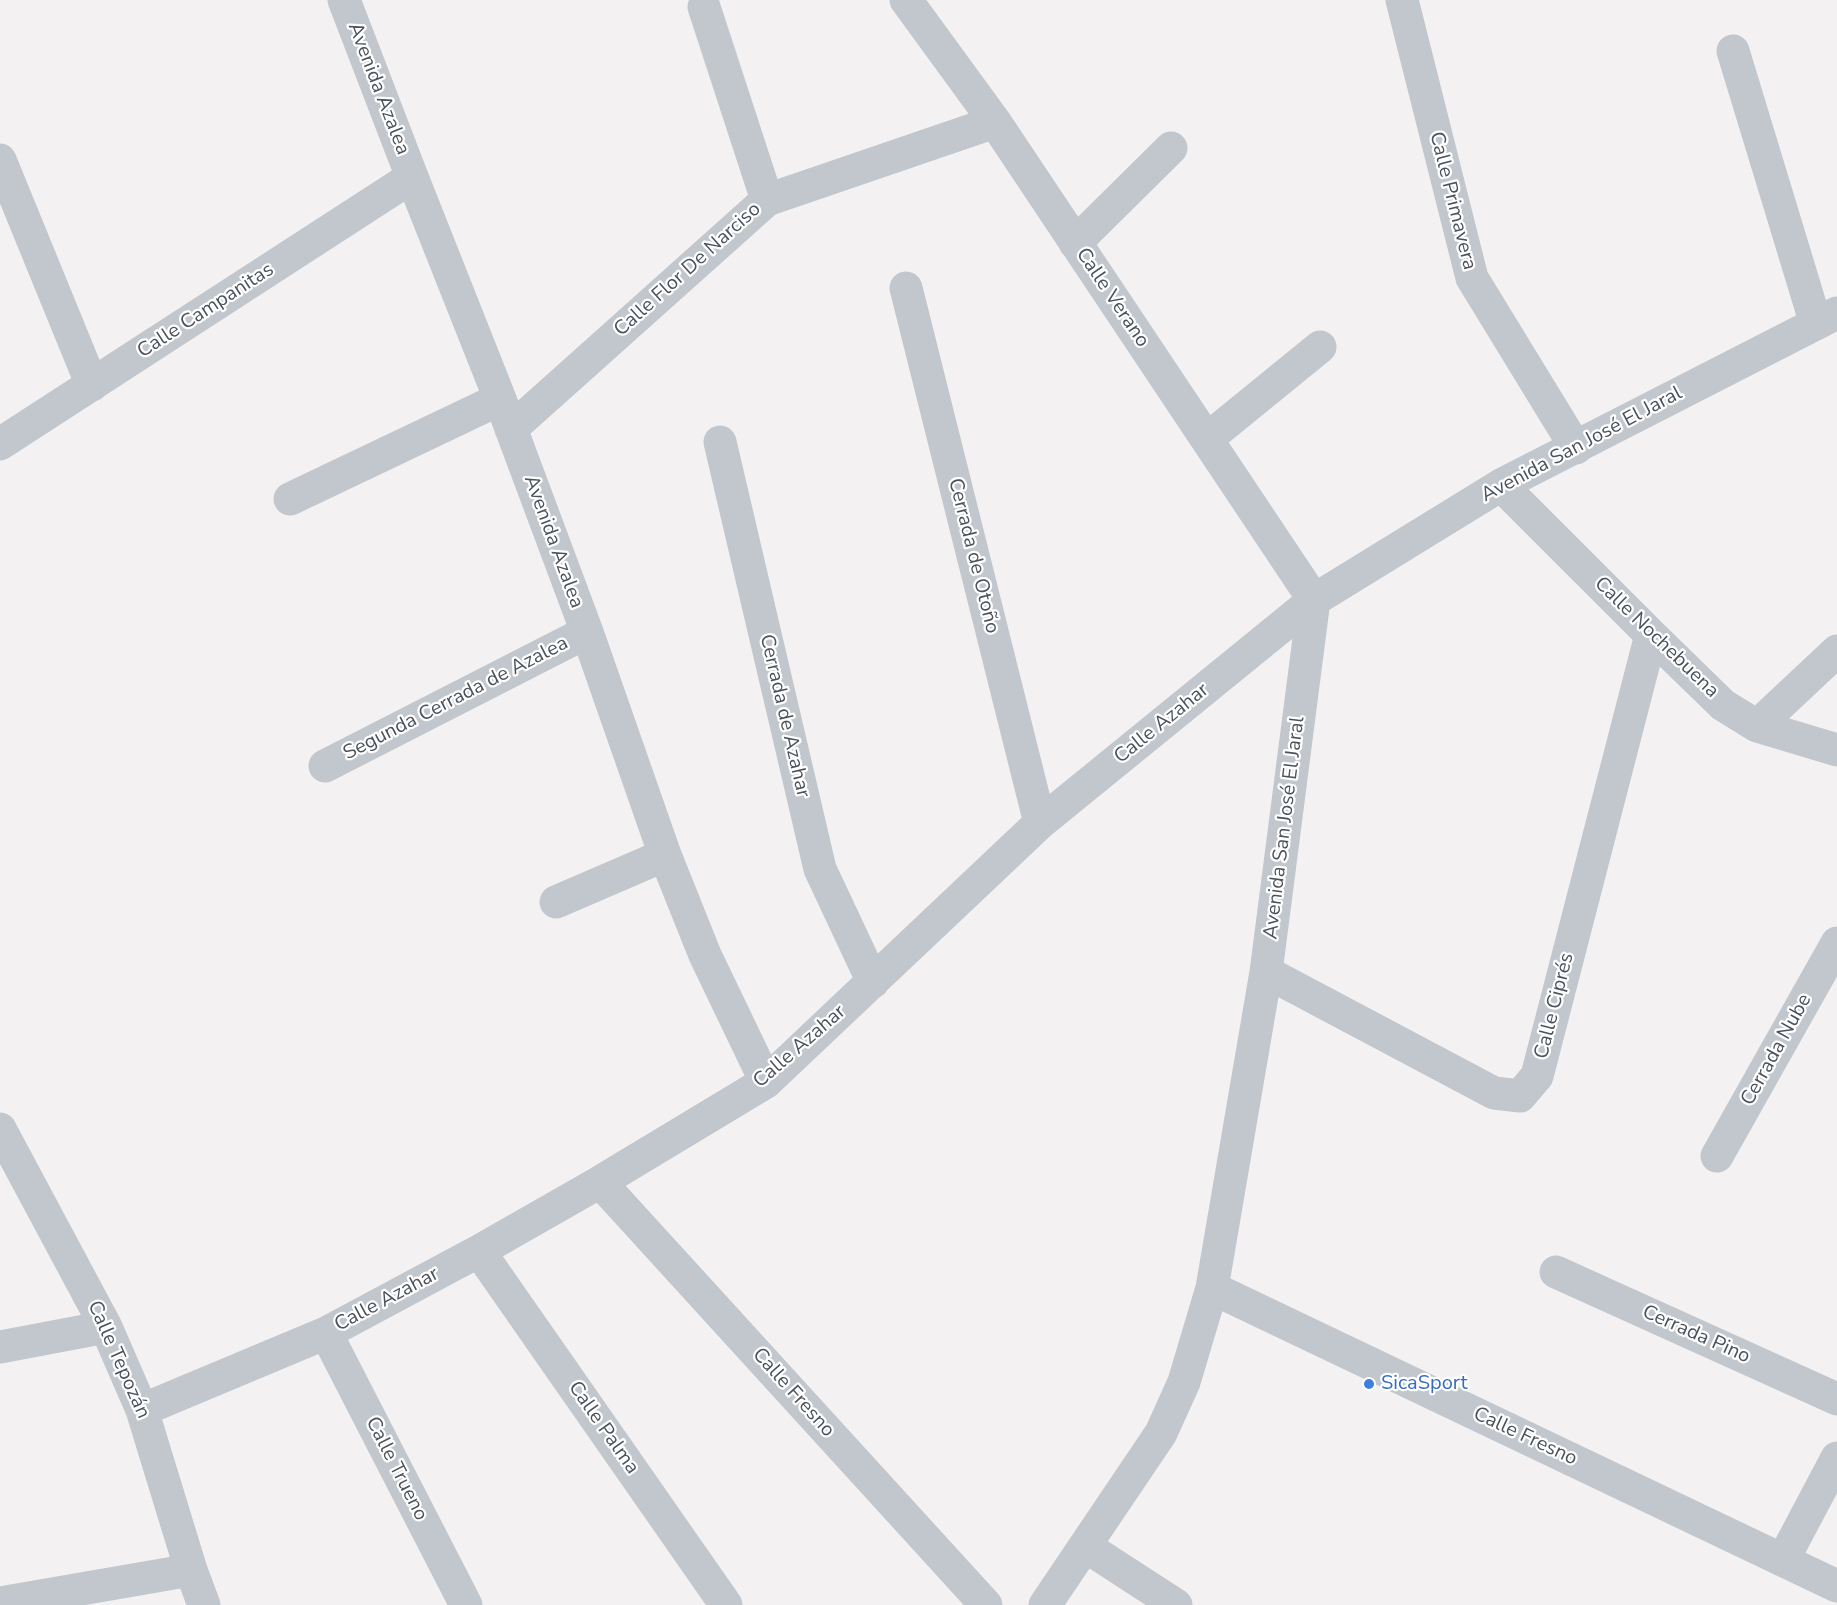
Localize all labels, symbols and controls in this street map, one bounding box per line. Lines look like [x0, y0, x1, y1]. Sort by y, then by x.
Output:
street label: Avenida Azalea [342, 20, 414, 158]
street label: Calle Primavera [1423, 129, 1481, 273]
street label: Calle Flor De Narciso [610, 198, 766, 342]
street label: Calle Verano [1070, 244, 1154, 352]
street label: Calle Campanitas [133, 258, 279, 364]
street label: Avenida San José El Jaral [1477, 382, 1687, 508]
street label: Avenida Azalea [518, 472, 588, 612]
street label: Cerrada de Otoño [942, 476, 1004, 636]
street label: Calle Nochebuena [1589, 572, 1723, 704]
street label: Segunda Cerrada de Azalea [340, 632, 572, 766]
street label: Cerrada de Azahar [754, 632, 814, 800]
street label: Calle Azahar [1110, 679, 1214, 769]
street label: Avenida San José El Jaral [1259, 715, 1311, 941]
street label: Calle Ciprés [1530, 951, 1580, 1061]
street label: Cerrada Nube [1736, 990, 1818, 1110]
street label: Calle Azahar [749, 1000, 851, 1094]
street label: Calle Azahar [331, 1262, 443, 1338]
street label: Calle Tepozán [81, 1297, 155, 1423]
street label: Cerrada Pino [1638, 1301, 1754, 1369]
street label: Calle Fresno [747, 1343, 839, 1443]
place label: SicaSport [1381, 1372, 1467, 1396]
street label: Calle Palma [562, 1377, 644, 1479]
marker: SicaSport [1362, 1377, 1376, 1391]
street label: Calle Fresno [1469, 1403, 1581, 1471]
street label: Calle Trueno [360, 1413, 432, 1525]

